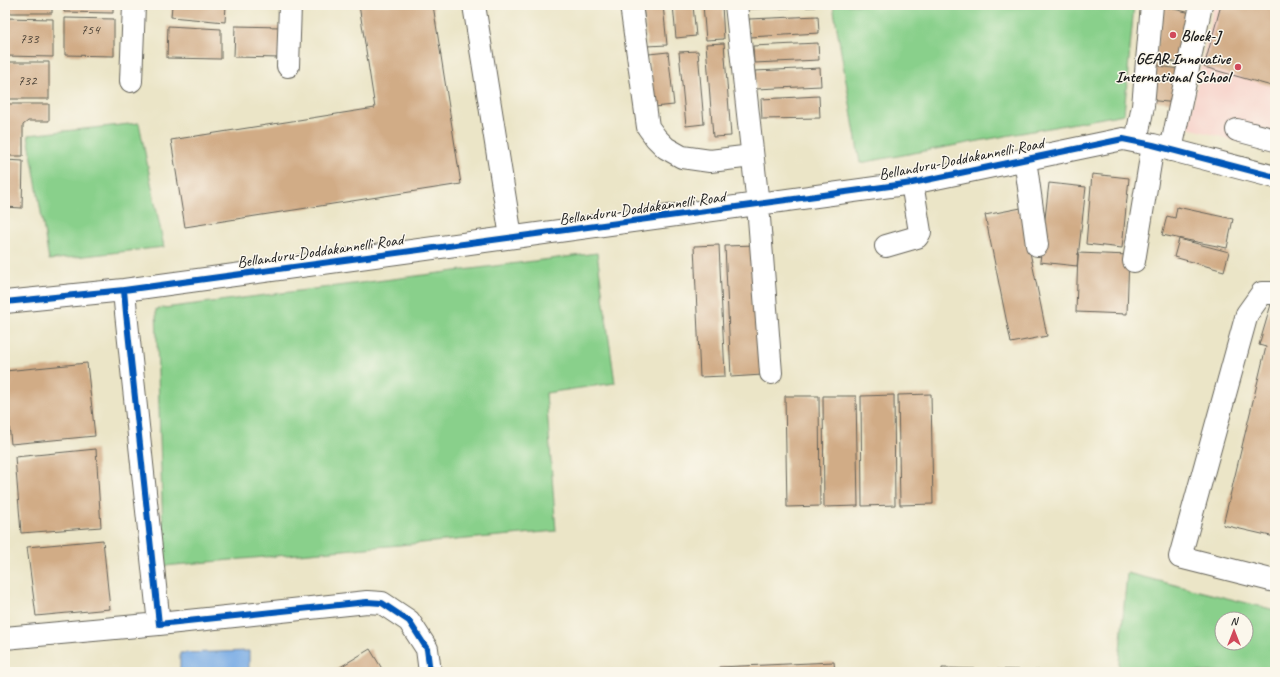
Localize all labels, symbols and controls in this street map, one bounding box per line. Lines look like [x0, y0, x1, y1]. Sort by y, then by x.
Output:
house number: 754 [81, 21, 101, 38]
place label: Block-J [1181, 26, 1223, 46]
house number: 733 [20, 30, 40, 47]
marker: Block-J [1168, 30, 1178, 40]
place label: GEAR Innovative International School [1116, 49, 1233, 87]
marker: GEAR Innovative International School [1233, 62, 1243, 72]
house number: 732 [18, 72, 38, 89]
street label: Bellanduru-Doddakannelli Road [877, 133, 1048, 185]
street label: Bellanduru-Doddakannelli Road [558, 186, 729, 230]
street label: Bellanduru-Doddakannelli Road [236, 229, 407, 273]
north arrow [1214, 611, 1254, 651]
text: N [1231, 614, 1240, 628]

